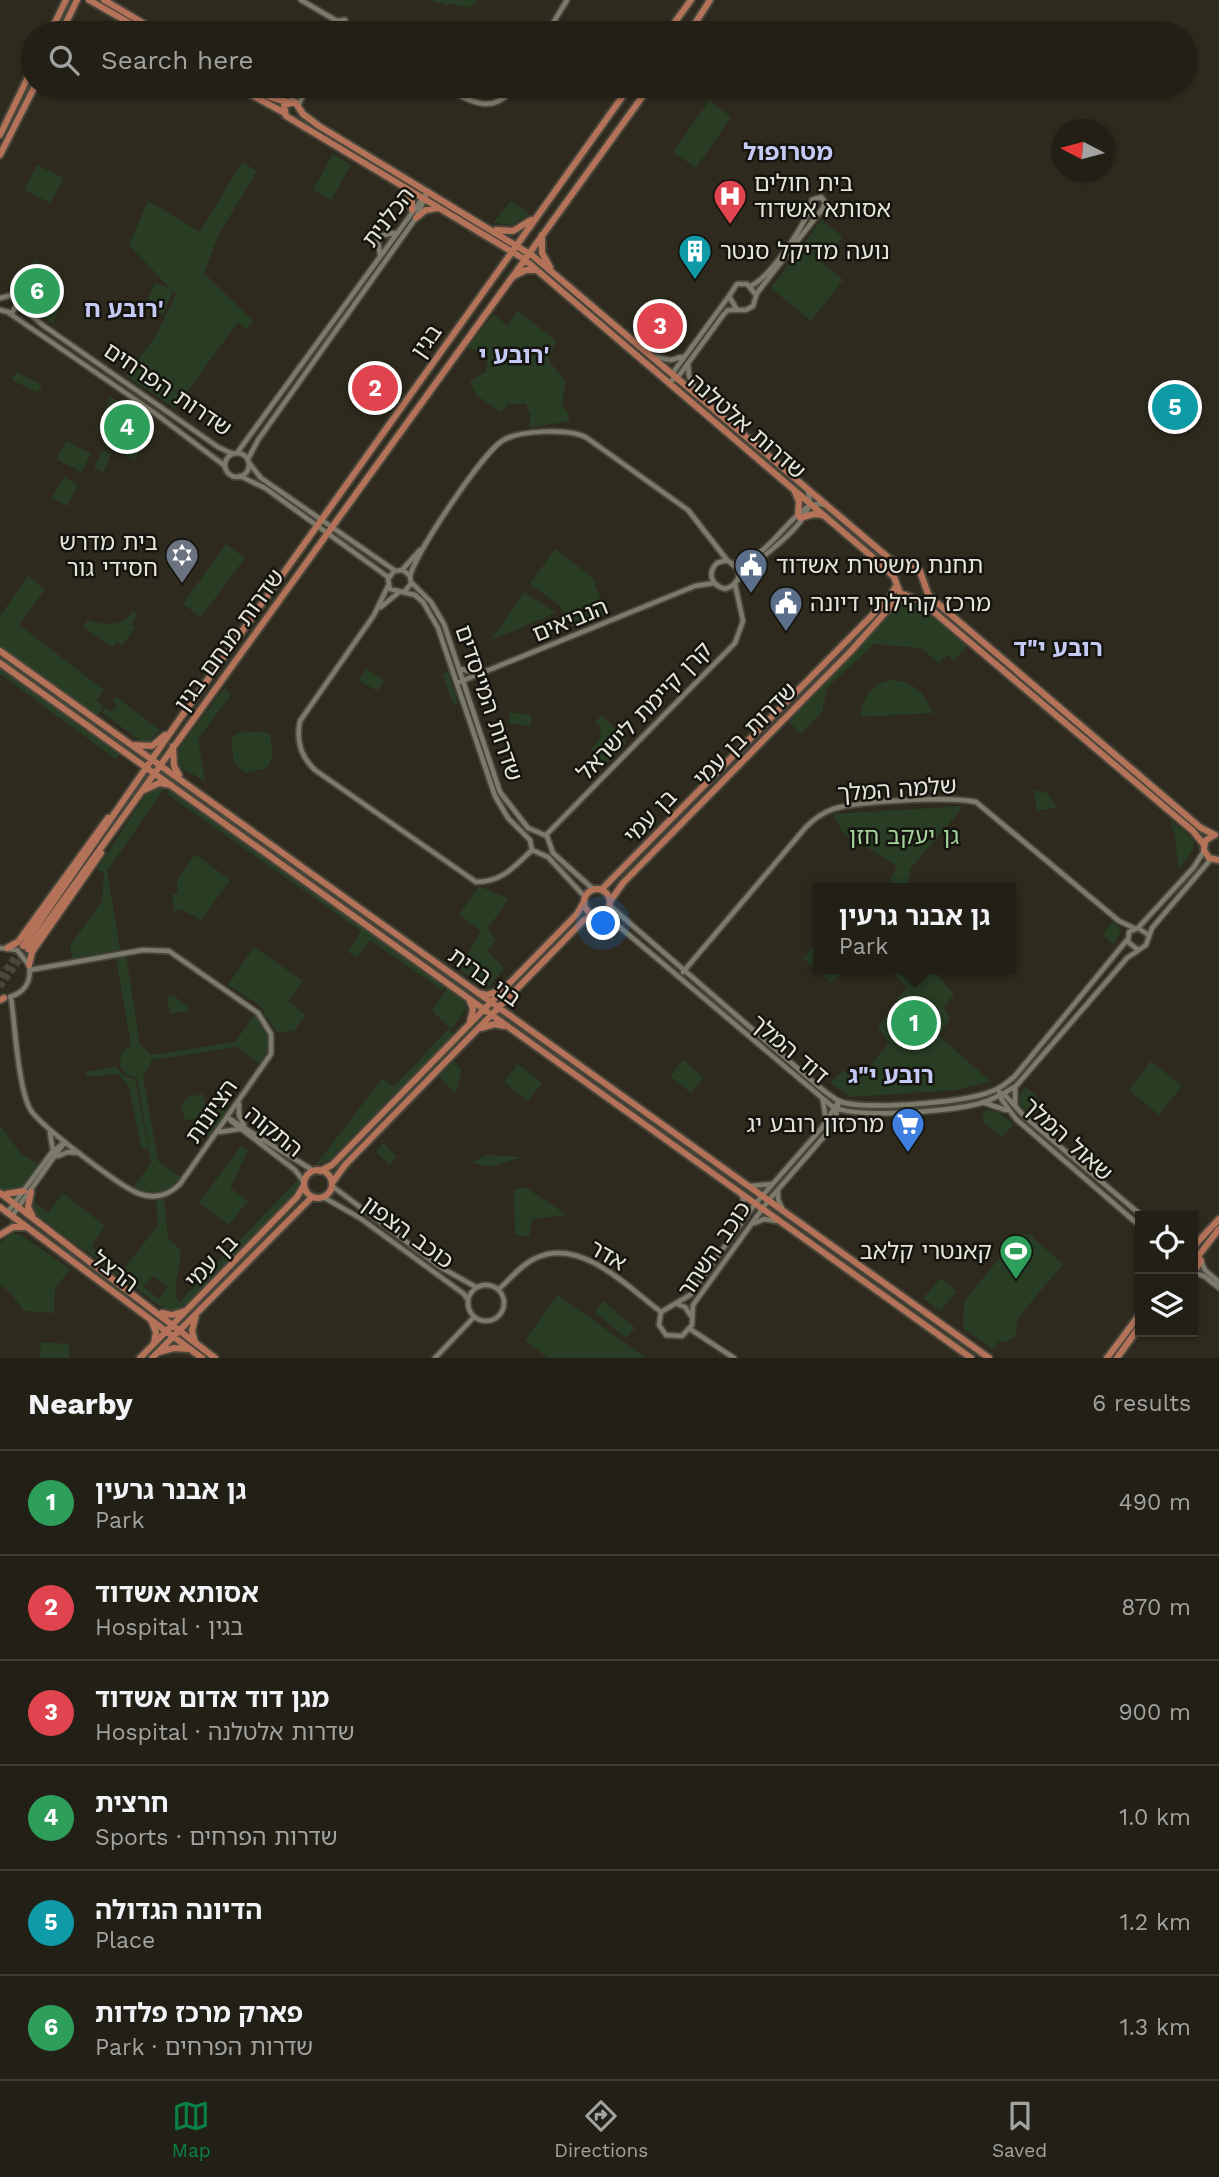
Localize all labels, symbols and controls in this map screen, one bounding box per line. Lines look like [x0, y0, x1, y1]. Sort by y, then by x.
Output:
search box [21, 21, 1198, 98]
icon: search [45, 41, 83, 79]
text: Search here [101, 45, 253, 75]
north arrow [1051, 119, 1114, 182]
district label: מטרופול [743, 138, 833, 166]
place label: בית חולים אסותא אשדוד [754, 170, 891, 223]
hospital icon: בית חולים אסותא אשדוד [711, 177, 749, 226]
street label: הכלנית [357, 182, 420, 253]
building icon: נועה מדיקל סנטר [676, 232, 714, 281]
place label: נועה מדיקל סנטר [720, 238, 890, 265]
pin: 6 [14, 265, 60, 317]
district label: רובע ח' [84, 295, 164, 323]
pin: 3 [637, 300, 683, 352]
street label: בגין [405, 319, 448, 364]
street label: שדרות הפרחים [99, 337, 237, 442]
district label: רובע י' [478, 341, 550, 369]
pin: 2 [352, 362, 398, 414]
street label: שדרות אלטלנה [682, 368, 811, 485]
pin: 5 [1152, 381, 1198, 433]
pin: 4 [104, 401, 150, 453]
place label: בית מדרש חסידי גור [59, 529, 158, 582]
synagogue icon: בית מדרש חסידי גור [163, 536, 201, 585]
public building icon: תחנת משטרת אשדוד [732, 546, 770, 595]
place label: תחנת משטרת אשדוד [776, 552, 983, 579]
street label: שדרות מנחם בגין [169, 564, 290, 717]
public building icon: מרכז קהילתי דיונה [767, 584, 805, 633]
place label: מרכז קהילתי דיונה [810, 590, 991, 617]
street label: הנביאים [529, 593, 612, 648]
street label: שדרות המייסדים [449, 622, 528, 785]
district label: רובע י"ד [1013, 634, 1103, 662]
street label: קרן קיימת לישראל [571, 636, 717, 786]
street label: שדרות בן עמי [688, 677, 803, 792]
street label: שלמה המלך [836, 772, 958, 807]
street label: בן עמי [618, 784, 682, 849]
park label: גן יעקב חזן [849, 823, 960, 850]
popup [813, 883, 1016, 974]
text: גן אבנר גרעין [839, 901, 990, 931]
your location [586, 906, 620, 940]
text: Park [839, 933, 888, 960]
street label: בני ברית [443, 942, 526, 1013]
pin: 1 [891, 997, 937, 1049]
street label: דוד המלך [745, 1009, 834, 1090]
district label: רובע י"ג [848, 1061, 934, 1089]
street label: הציונות [180, 1074, 243, 1148]
street label: שאול המלך [1017, 1092, 1118, 1187]
street label: התקוה [240, 1100, 308, 1163]
supermarket icon: מרכזון רובע יג [889, 1105, 927, 1154]
place label: מרכזון רובע יג [747, 1111, 884, 1138]
street label: כוכב הצפון [357, 1190, 459, 1275]
street label: כוכב השחר [672, 1196, 756, 1302]
map controls [1135, 1211, 1198, 1337]
button: locate [1135, 1211, 1198, 1274]
street label: בן עמי [179, 1229, 243, 1294]
sports icon: קאנטרי קלאב [997, 1232, 1035, 1281]
street label: אדר [584, 1234, 631, 1277]
place label: קאנטרי קלאב [860, 1238, 992, 1265]
street label: הרצל [86, 1245, 143, 1298]
button: layers [1135, 1274, 1198, 1337]
text: Nearby [28, 1386, 133, 1421]
text: 6 results [1092, 1390, 1191, 1417]
text: גן אבנר גרעין [95, 1475, 246, 1505]
text: 1 [46, 1489, 56, 1516]
text: 490 m [1119, 1489, 1191, 1516]
text: Park [95, 1507, 144, 1534]
text: אסותא אשדוד [95, 1578, 259, 1608]
text: 2 [44, 1594, 58, 1621]
text: 870 m [1121, 1594, 1191, 1621]
text: Hospital · בגין [95, 1614, 243, 1641]
text: מגן דוד אדום אשדוד [95, 1683, 329, 1713]
text: 3 [44, 1699, 58, 1726]
text: 900 m [1118, 1699, 1191, 1726]
text: Hospital · שדרות אלטלנה [95, 1719, 355, 1746]
text: חרצית [95, 1788, 169, 1818]
text: 4 [44, 1804, 58, 1831]
text: 1.0 km [1119, 1804, 1191, 1831]
text: Sports · שדרות הפרחים [95, 1824, 338, 1851]
text: הדיונה הגדולה [95, 1895, 262, 1925]
text: 5 [44, 1909, 58, 1936]
text: 1.2 km [1120, 1909, 1191, 1936]
text: Place [95, 1927, 155, 1954]
text: פארק מרכז פלדות [95, 1998, 303, 2028]
text: 6 [44, 2014, 58, 2041]
text: 1.3 km [1120, 2014, 1191, 2041]
text: Park · שדרות הפרחים [95, 2034, 313, 2061]
tab: Map [172, 2097, 211, 2162]
tab: Directions [554, 2097, 648, 2162]
tab: Saved [992, 2097, 1047, 2162]

